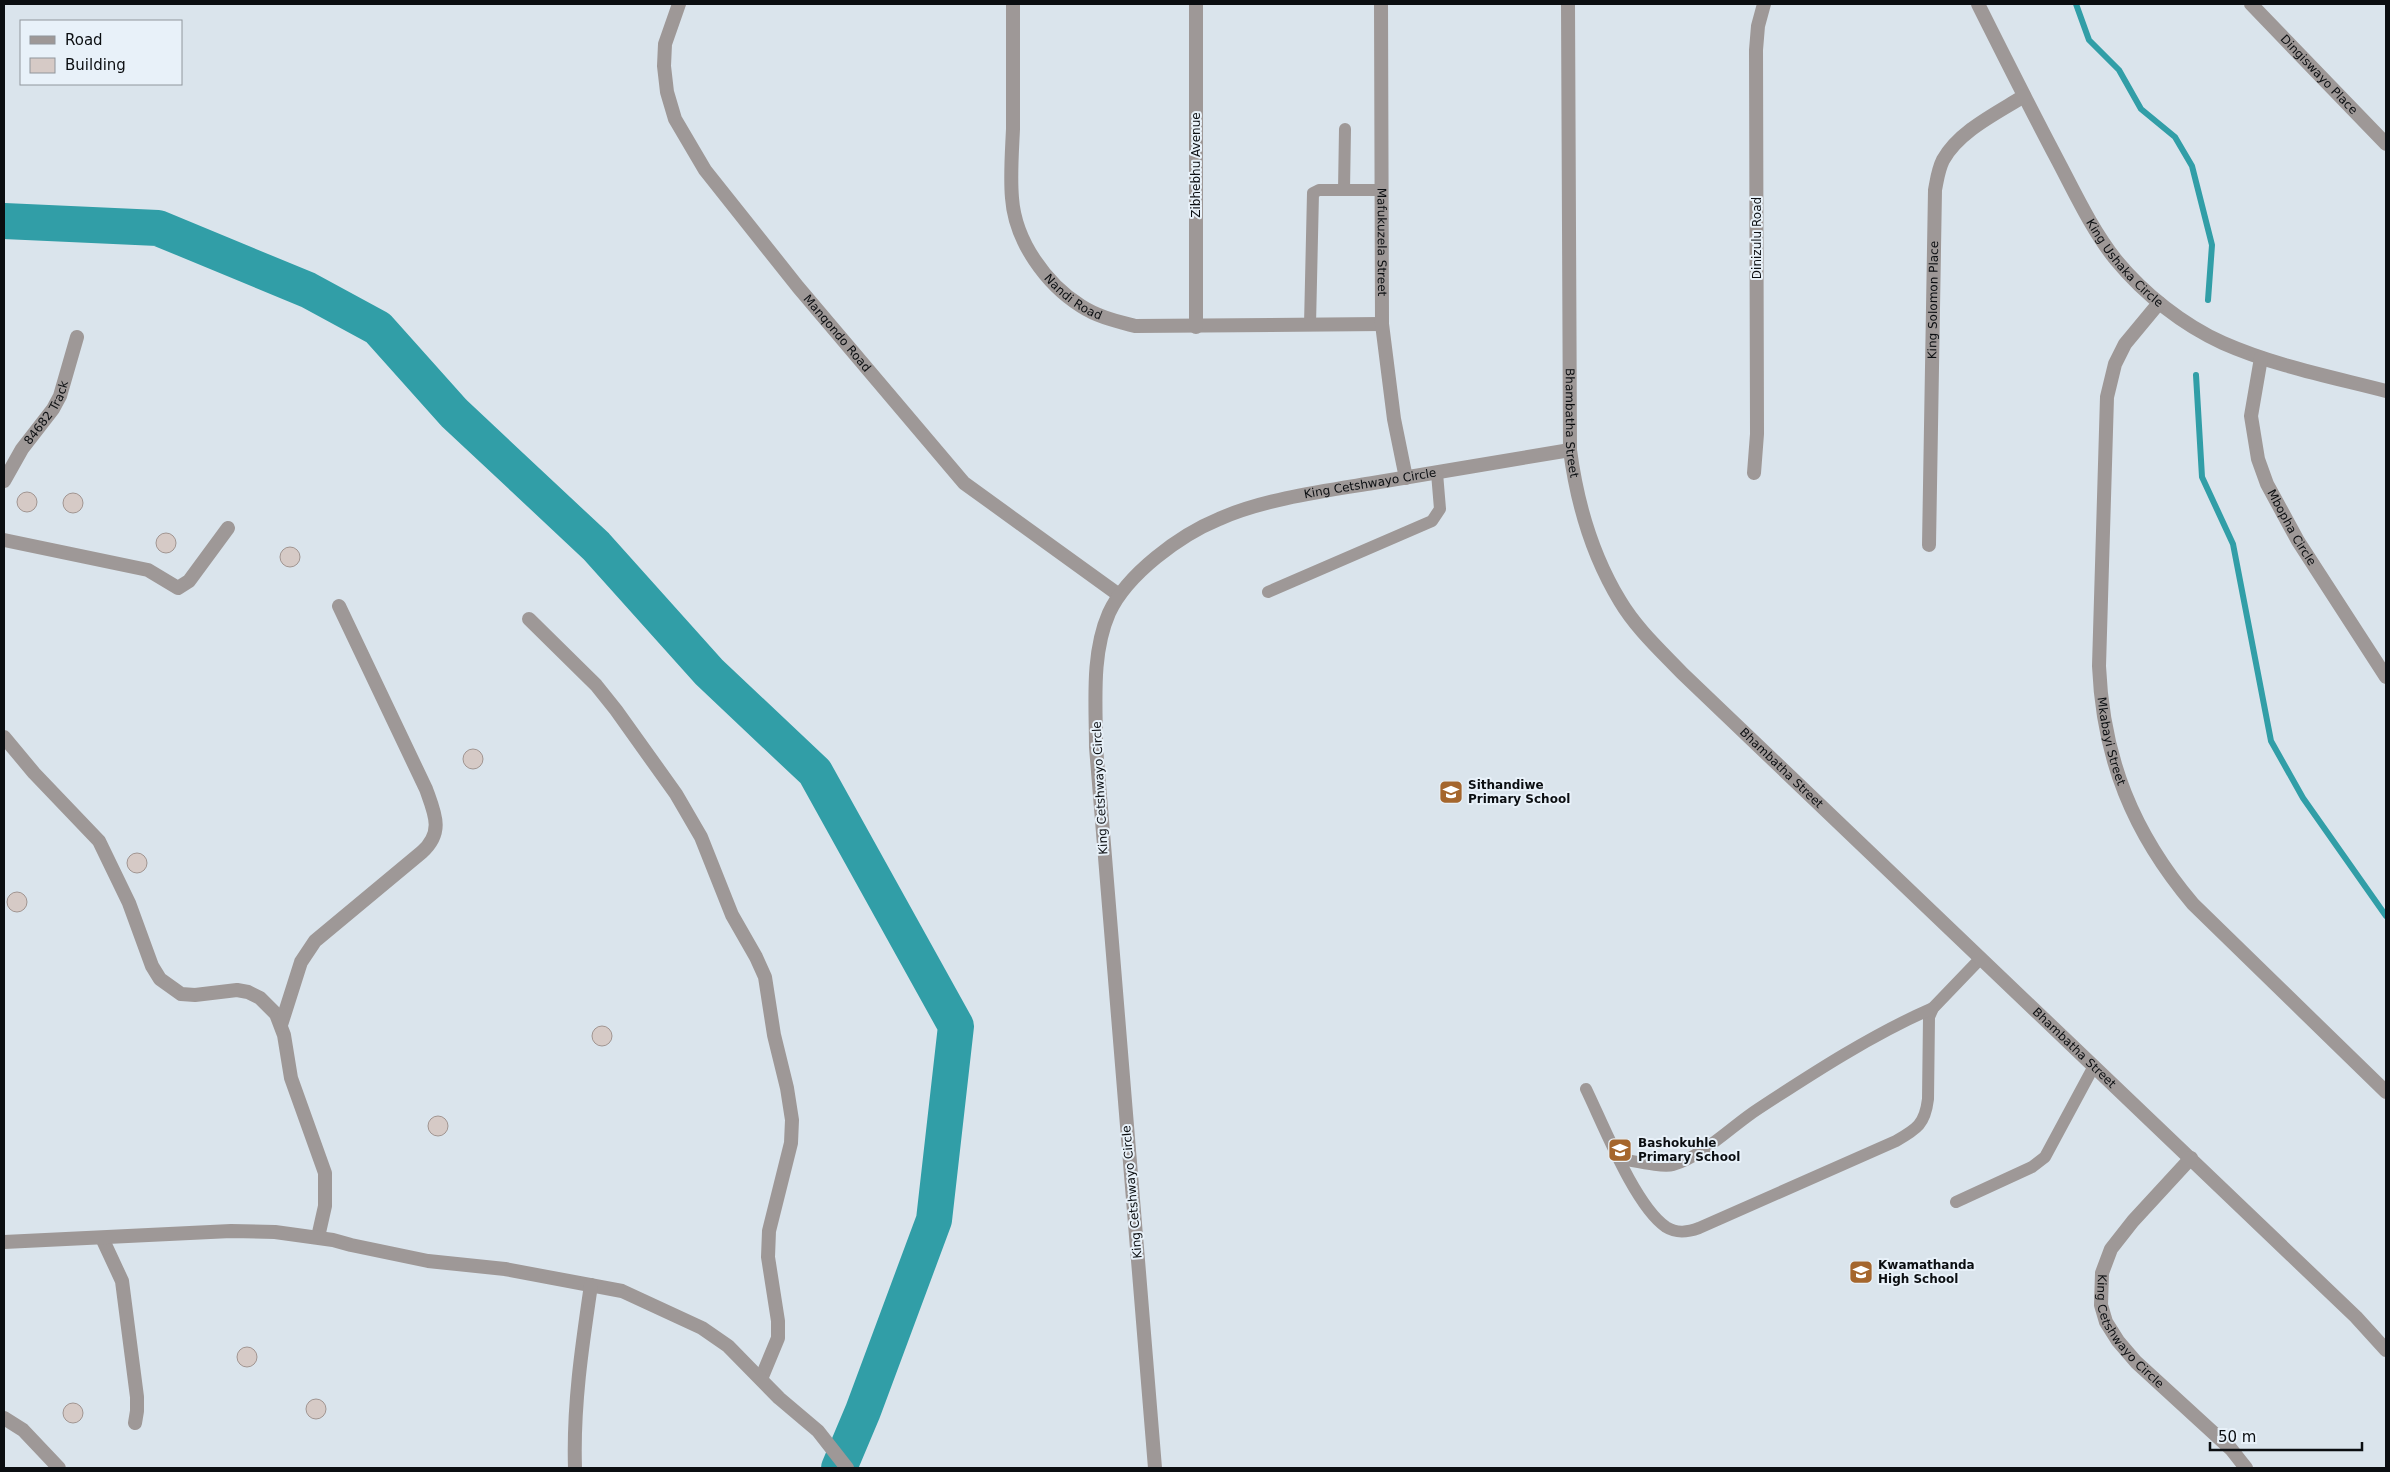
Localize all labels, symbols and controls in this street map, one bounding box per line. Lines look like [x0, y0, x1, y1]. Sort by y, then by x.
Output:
legend [20, 20, 182, 85]
text: Road [65, 31, 103, 49]
street label: Dingiswayo Place [2278, 32, 2360, 117]
text: Building [65, 56, 126, 74]
street label: Zibhebhu Avenue [1189, 112, 1203, 218]
street label: Mafukuzela Street [1375, 188, 1389, 297]
street label: Dinizulu Road [1750, 197, 1764, 279]
street label: King Ushaka Circle [2083, 216, 2166, 310]
street label: King Solomon Place [1925, 241, 1941, 359]
street label: Nandi Road [1041, 271, 1104, 323]
street label: Manqondo Road [801, 292, 874, 375]
street label: Bhambatha Street [1563, 368, 1581, 479]
street label: 84682 Track [21, 379, 71, 447]
street label: King Cetshwayo Circle [1303, 466, 1437, 501]
street label: Mbopha Circle [2264, 487, 2319, 568]
street label: Mkabayi Street [2094, 696, 2128, 787]
street label: King Cetshwayo Circle [1090, 721, 1110, 855]
street label: Bhambatha Street [1737, 725, 1826, 811]
place label: Sithandiwe Primary School [1468, 778, 1570, 806]
school or university icon: Sithandiwe Primary School [1438, 779, 1464, 805]
street label: Bhambatha Street [2030, 1005, 2119, 1091]
street label: King Cetshwayo Circle [1119, 1125, 1145, 1259]
place label: Bashokuhle Primary School [1638, 1136, 1740, 1164]
school or university icon: Bashokuhle Primary School [1607, 1137, 1633, 1163]
place label: Kwamathanda High School [1878, 1258, 1975, 1286]
school or university icon: Kwamathanda High School [1848, 1259, 1874, 1285]
street label: King Cetshwayo Circle [2094, 1274, 2167, 1391]
scale bar [2210, 1420, 2362, 1452]
text: 50 m [2218, 1428, 2256, 1446]

